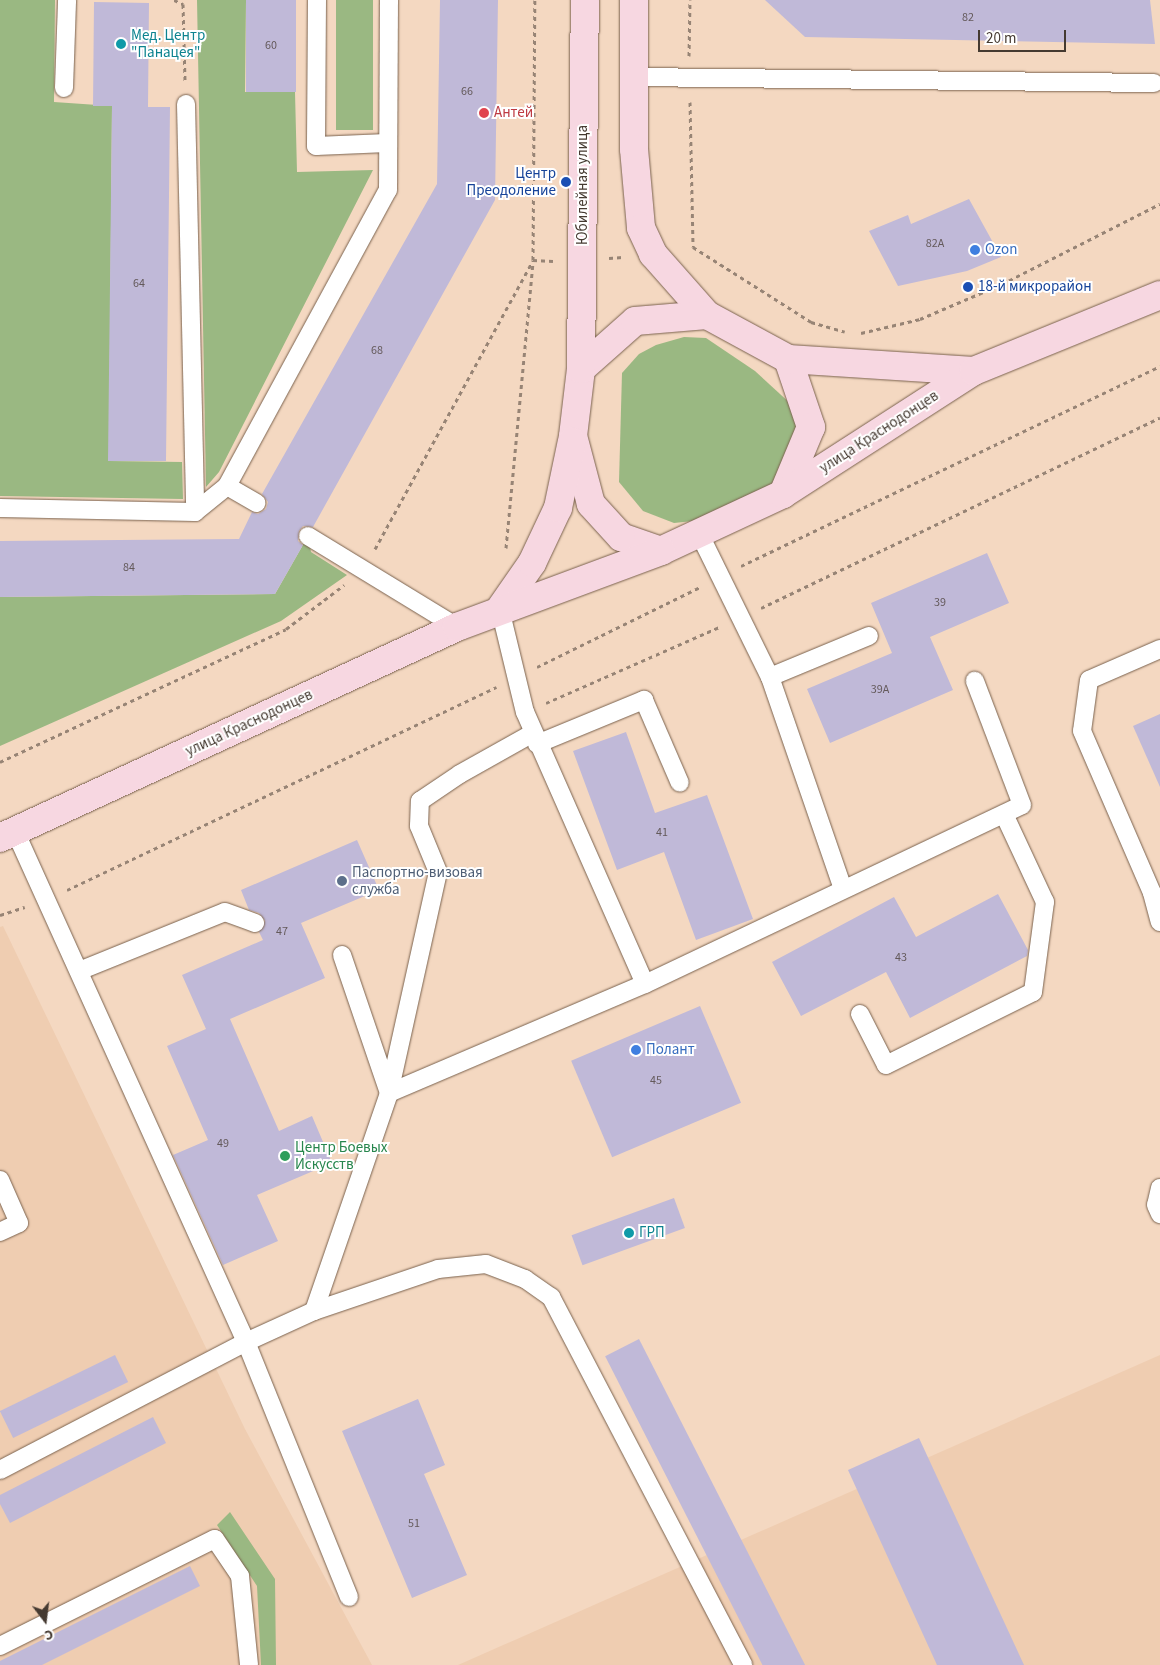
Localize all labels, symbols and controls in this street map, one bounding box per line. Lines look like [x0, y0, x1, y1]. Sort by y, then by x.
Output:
house number: 82 [962, 11, 974, 25]
scale bar [980, 20, 1068, 52]
place label: Мед. Центр "Панацея" [131, 26, 205, 61]
text: 20 m [986, 28, 1016, 49]
marker: Мед. Центр "Панацея" [115, 38, 127, 50]
house number: 60 [265, 39, 277, 53]
house number: 66 [461, 85, 473, 99]
place label: Антей [494, 104, 533, 122]
marker: Антей [478, 107, 490, 119]
street label: Юбилейная улица [574, 125, 592, 245]
place label: Центр Преодоление [467, 164, 556, 199]
marker: Центр Преодоление [560, 176, 572, 188]
house number: 82А [926, 237, 944, 251]
place label: Ozon [985, 241, 1017, 259]
marker: Ozon [969, 244, 981, 256]
house number: 64 [133, 277, 145, 291]
place label: 18-й микрорайон [978, 278, 1092, 296]
marker: 18-й микрорайон [962, 281, 974, 293]
house number: 68 [371, 344, 383, 358]
street label: улица Краснодонцев [816, 387, 942, 477]
house number: 84 [123, 561, 135, 575]
house number: 39 [934, 596, 946, 610]
house number: 39А [871, 683, 889, 697]
street label: улица Краснодонцев [183, 686, 315, 760]
house number: 41 [656, 826, 668, 840]
place label: Паспортно-визовая служба [352, 863, 483, 898]
marker: Паспортно-визовая служба [336, 875, 348, 887]
house number: 47 [276, 925, 288, 939]
house number: 43 [895, 951, 907, 965]
place label: Полант [646, 1041, 695, 1059]
marker: Полант [630, 1044, 642, 1056]
house number: 45 [650, 1074, 662, 1088]
house number: 49 [217, 1137, 229, 1151]
place label: Центр Боевых Искусств [295, 1138, 388, 1173]
marker: Центр Боевых Искусств [279, 1150, 291, 1162]
place label: ГРП [639, 1224, 665, 1242]
marker: ГРП [623, 1227, 635, 1239]
house number: 51 [408, 1517, 420, 1531]
north arrow [20, 1595, 70, 1645]
text: С [42, 1624, 55, 1645]

